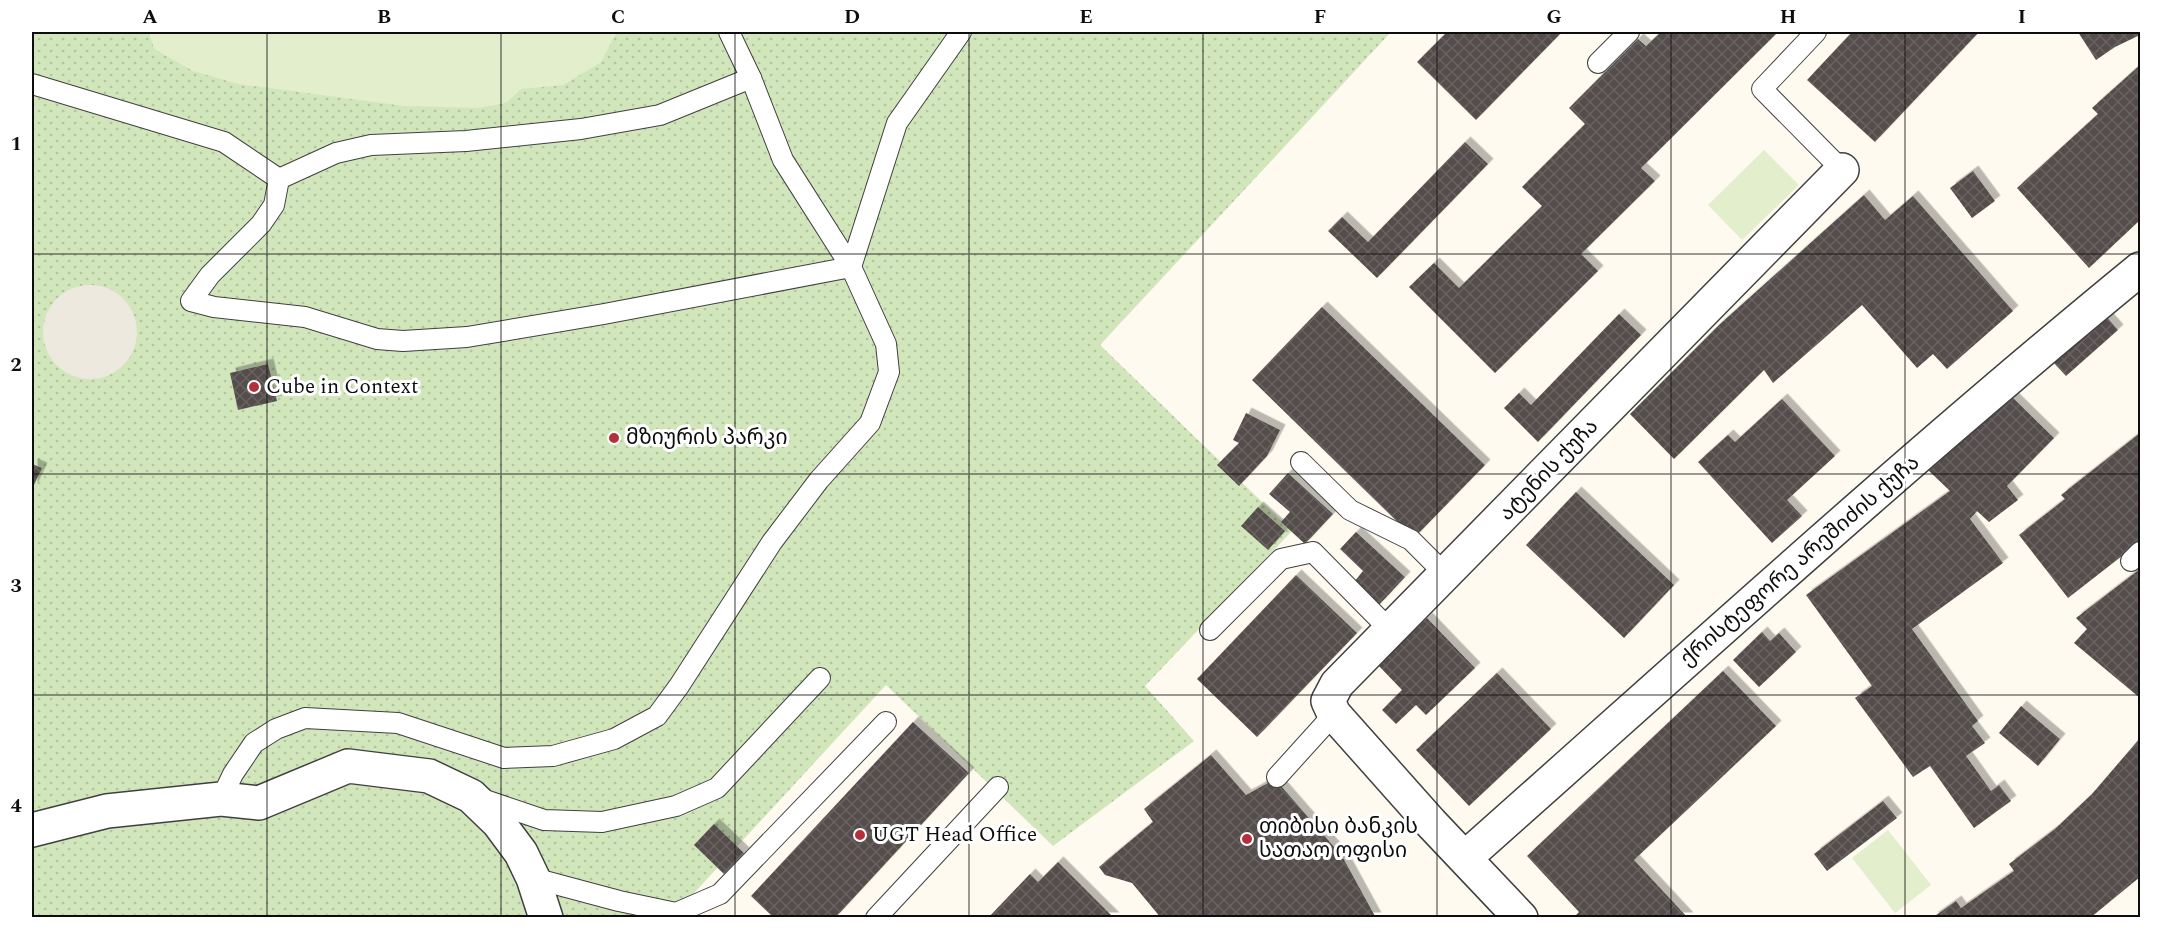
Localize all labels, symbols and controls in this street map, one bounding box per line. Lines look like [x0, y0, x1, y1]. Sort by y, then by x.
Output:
text: A [142, 2, 158, 32]
text: B [377, 2, 391, 32]
text: C [611, 2, 625, 32]
text: D [844, 2, 860, 32]
text: E [1079, 2, 1093, 32]
text: F [1314, 2, 1326, 32]
text: G [1546, 2, 1562, 32]
text: H [1780, 2, 1796, 32]
text: I [2018, 2, 2026, 32]
text: 1 [10, 129, 22, 159]
text: 2 [10, 350, 22, 380]
place label: Cube in Context [266, 371, 418, 403]
marker: Cube in Context [247, 380, 261, 394]
street label: ატენის ქუჩა [1492, 412, 1606, 528]
place label: მზიურის პარკი [626, 422, 788, 454]
marker: მზიურის პარკი [607, 431, 621, 445]
street label: ქრისტეფორე არეშიძის ქუჩა [1673, 448, 1927, 674]
text: 3 [10, 571, 22, 601]
text: 4 [10, 791, 22, 821]
place label: თიბისი ბანკის სათაო ოფისი [1259, 811, 1418, 867]
place label: UGT Head Office [872, 819, 1037, 851]
marker: UGT Head Office [853, 828, 867, 842]
marker: თიბისი ბანკის სათაო ოფისი [1240, 832, 1254, 846]

